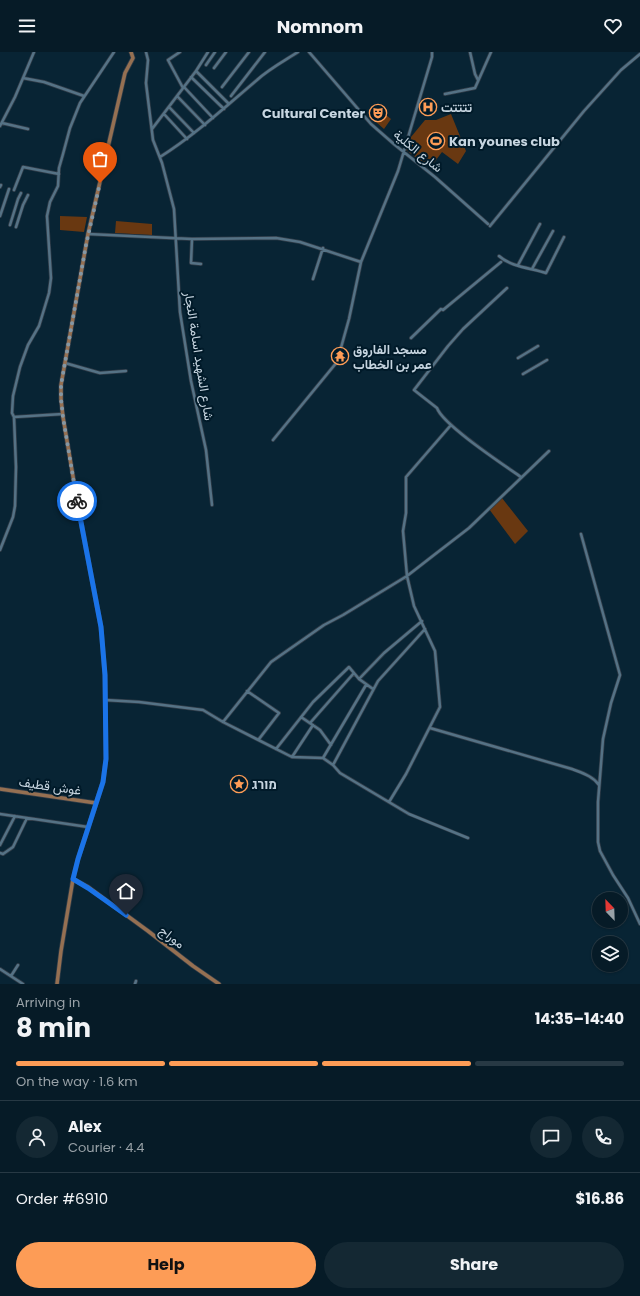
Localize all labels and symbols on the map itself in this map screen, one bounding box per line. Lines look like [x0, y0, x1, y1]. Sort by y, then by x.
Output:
hospital icon: تتتتت [418, 97, 438, 117]
place label: تتتتت [441, 98, 473, 117]
theatre icon: Cultural Center [368, 103, 388, 123]
place label: Cultural Center [262, 104, 365, 123]
street label: شارع الكلية [389, 125, 447, 177]
sports icon: Kan younes club [426, 131, 446, 151]
place label: Kan younes club [449, 132, 560, 151]
pin [83, 142, 117, 183]
street label: شارع الشهيد اسامة النجار [179, 289, 219, 422]
place label: مسجد الفاروق عمر بن الخطاب [353, 340, 432, 374]
temple icon: مسجد الفاروق عمر بن الخطاب [330, 346, 350, 366]
courier [57, 481, 97, 521]
street label: غوش قطيف [18, 772, 83, 800]
place icon: מורג [229, 774, 249, 794]
place label: מורג [252, 775, 277, 794]
pin [109, 874, 143, 915]
north arrow [592, 892, 628, 928]
street label: موراج [155, 921, 189, 953]

